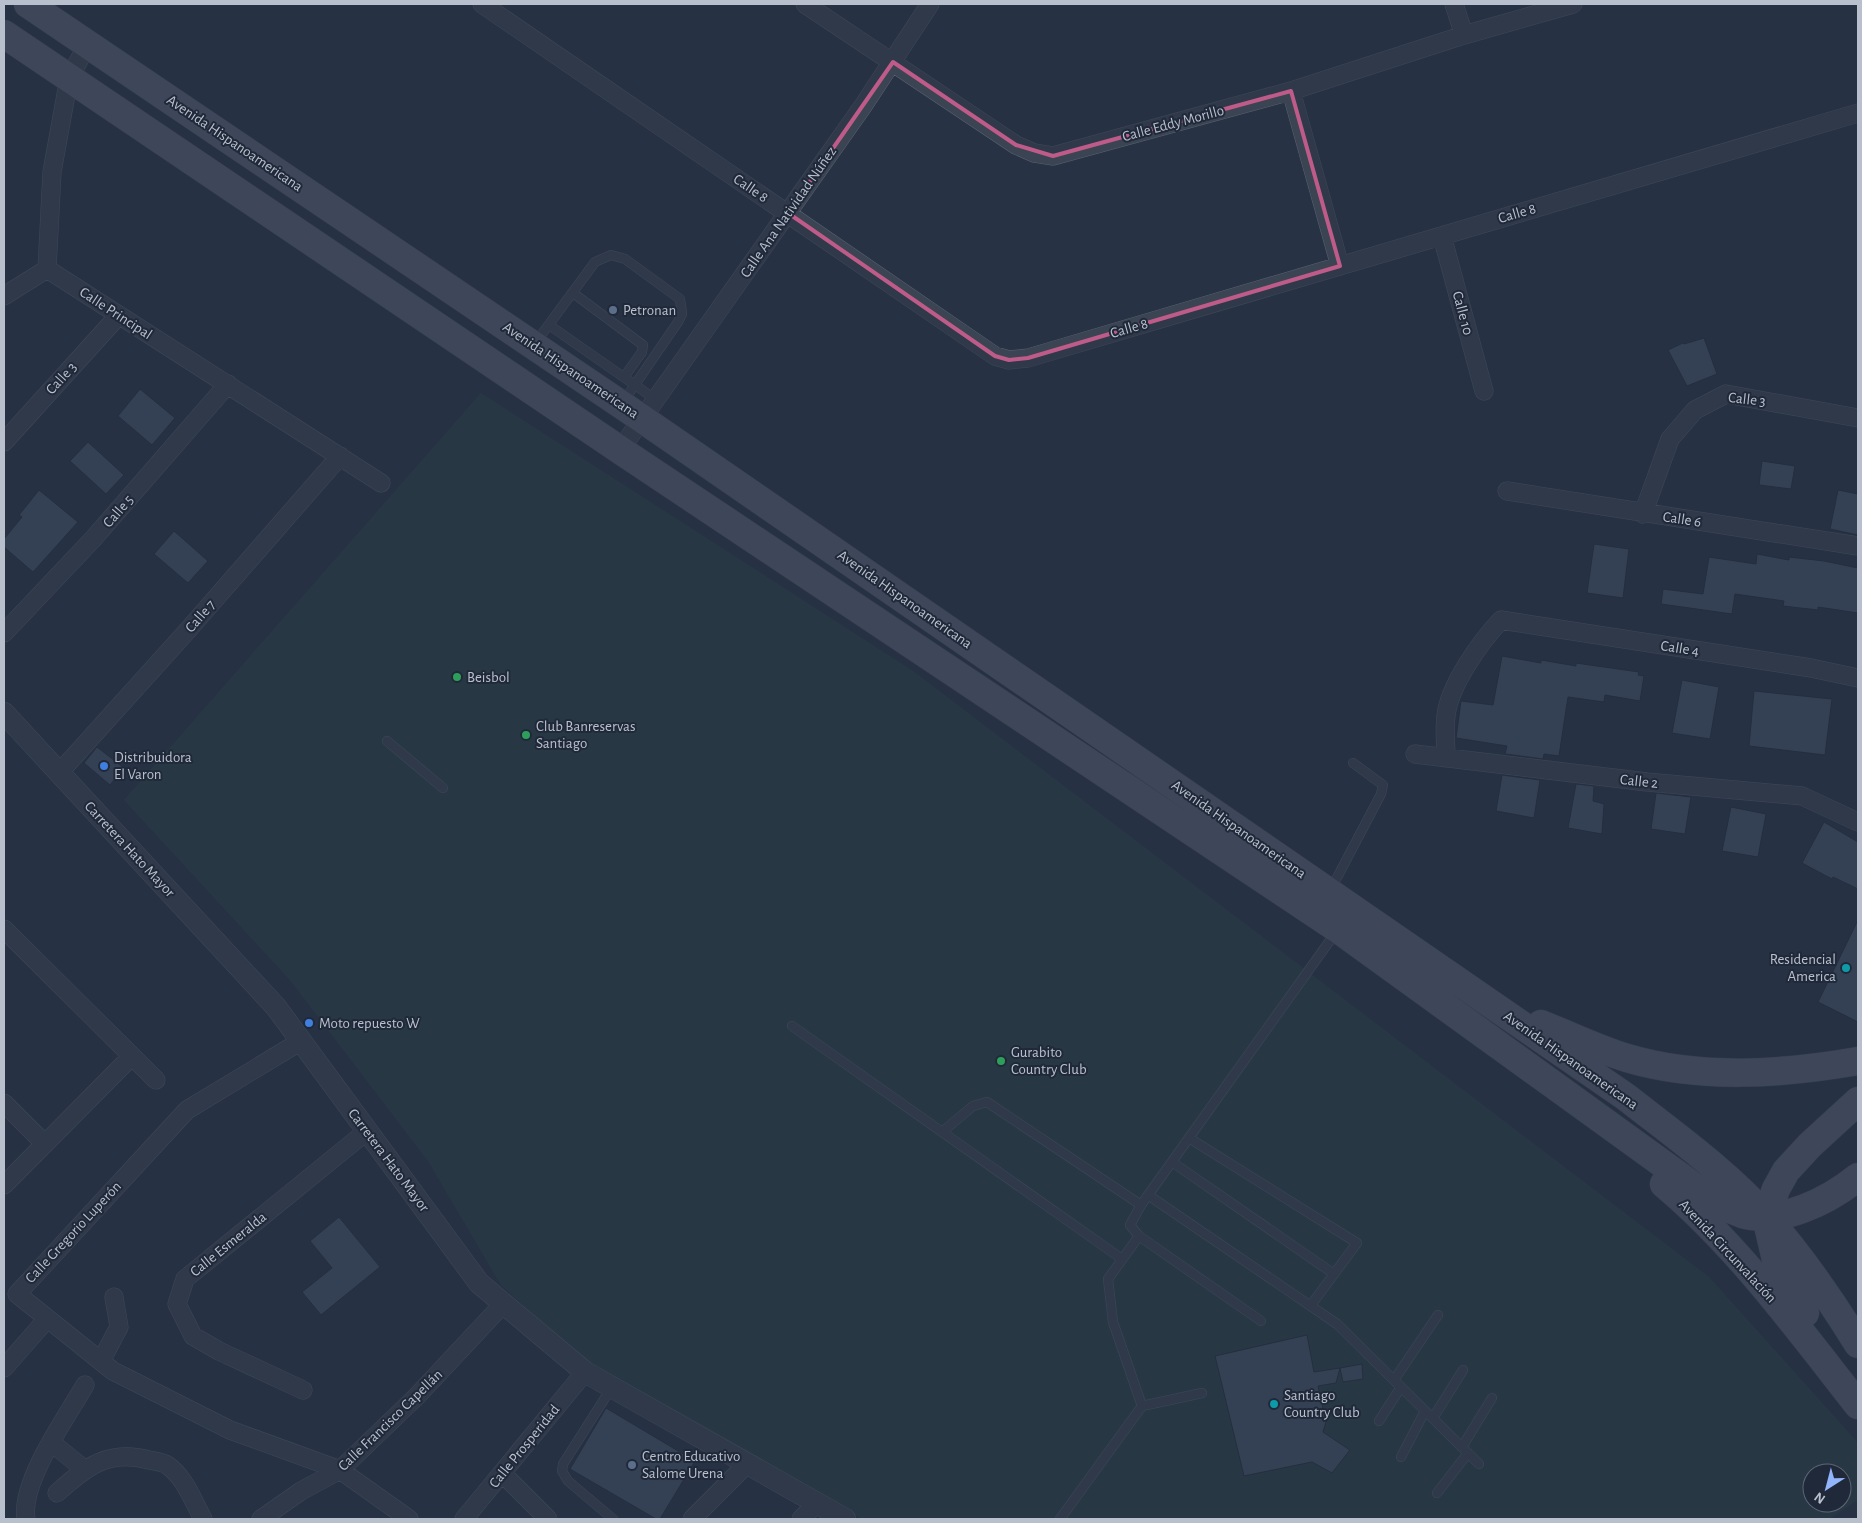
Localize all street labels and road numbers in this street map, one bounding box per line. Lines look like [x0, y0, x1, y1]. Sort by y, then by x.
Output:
street label: Avenida Hispanoamericana [164, 92, 305, 194]
street label: Calle Eddy Morillo [1121, 103, 1226, 144]
street label: Calle Ana Natividad Núñez [738, 144, 839, 280]
street label: Calle 8 [731, 171, 771, 205]
street label: Calle 8 [1496, 201, 1538, 226]
street label: Calle Principal [77, 285, 155, 342]
street label: Calle 10 [1449, 290, 1476, 337]
street label: Calle 8 [1108, 316, 1150, 341]
street label: Avenida Hispanoamericana [500, 319, 641, 421]
street label: Calle 3 [43, 359, 80, 397]
street label: Calle 3 [1727, 390, 1766, 409]
street label: Calle 5 [100, 492, 136, 531]
street label: Calle 6 [1662, 509, 1702, 530]
street label: Avenida Hispanoamericana [835, 547, 975, 652]
street label: Calle 7 [182, 597, 218, 636]
street label: Calle 4 [1660, 638, 1700, 659]
street label: Calle 2 [1619, 772, 1659, 791]
street label: Avenida Hispanoamericana [1169, 777, 1309, 882]
street label: Carretera Hato Mayor [82, 799, 178, 900]
street label: Avenida Hispanoamericana [1501, 1008, 1641, 1113]
street label: Carretera Hato Mayor [345, 1106, 432, 1215]
street label: Calle Gregorio Luperón [23, 1179, 124, 1286]
street label: Avenida Circunvalación [1676, 1197, 1779, 1306]
street label: Calle Esmeralda [187, 1209, 269, 1280]
street label: Calle Francisco Capellán [335, 1367, 445, 1474]
street label: Calle Prosperidad [486, 1402, 563, 1491]

